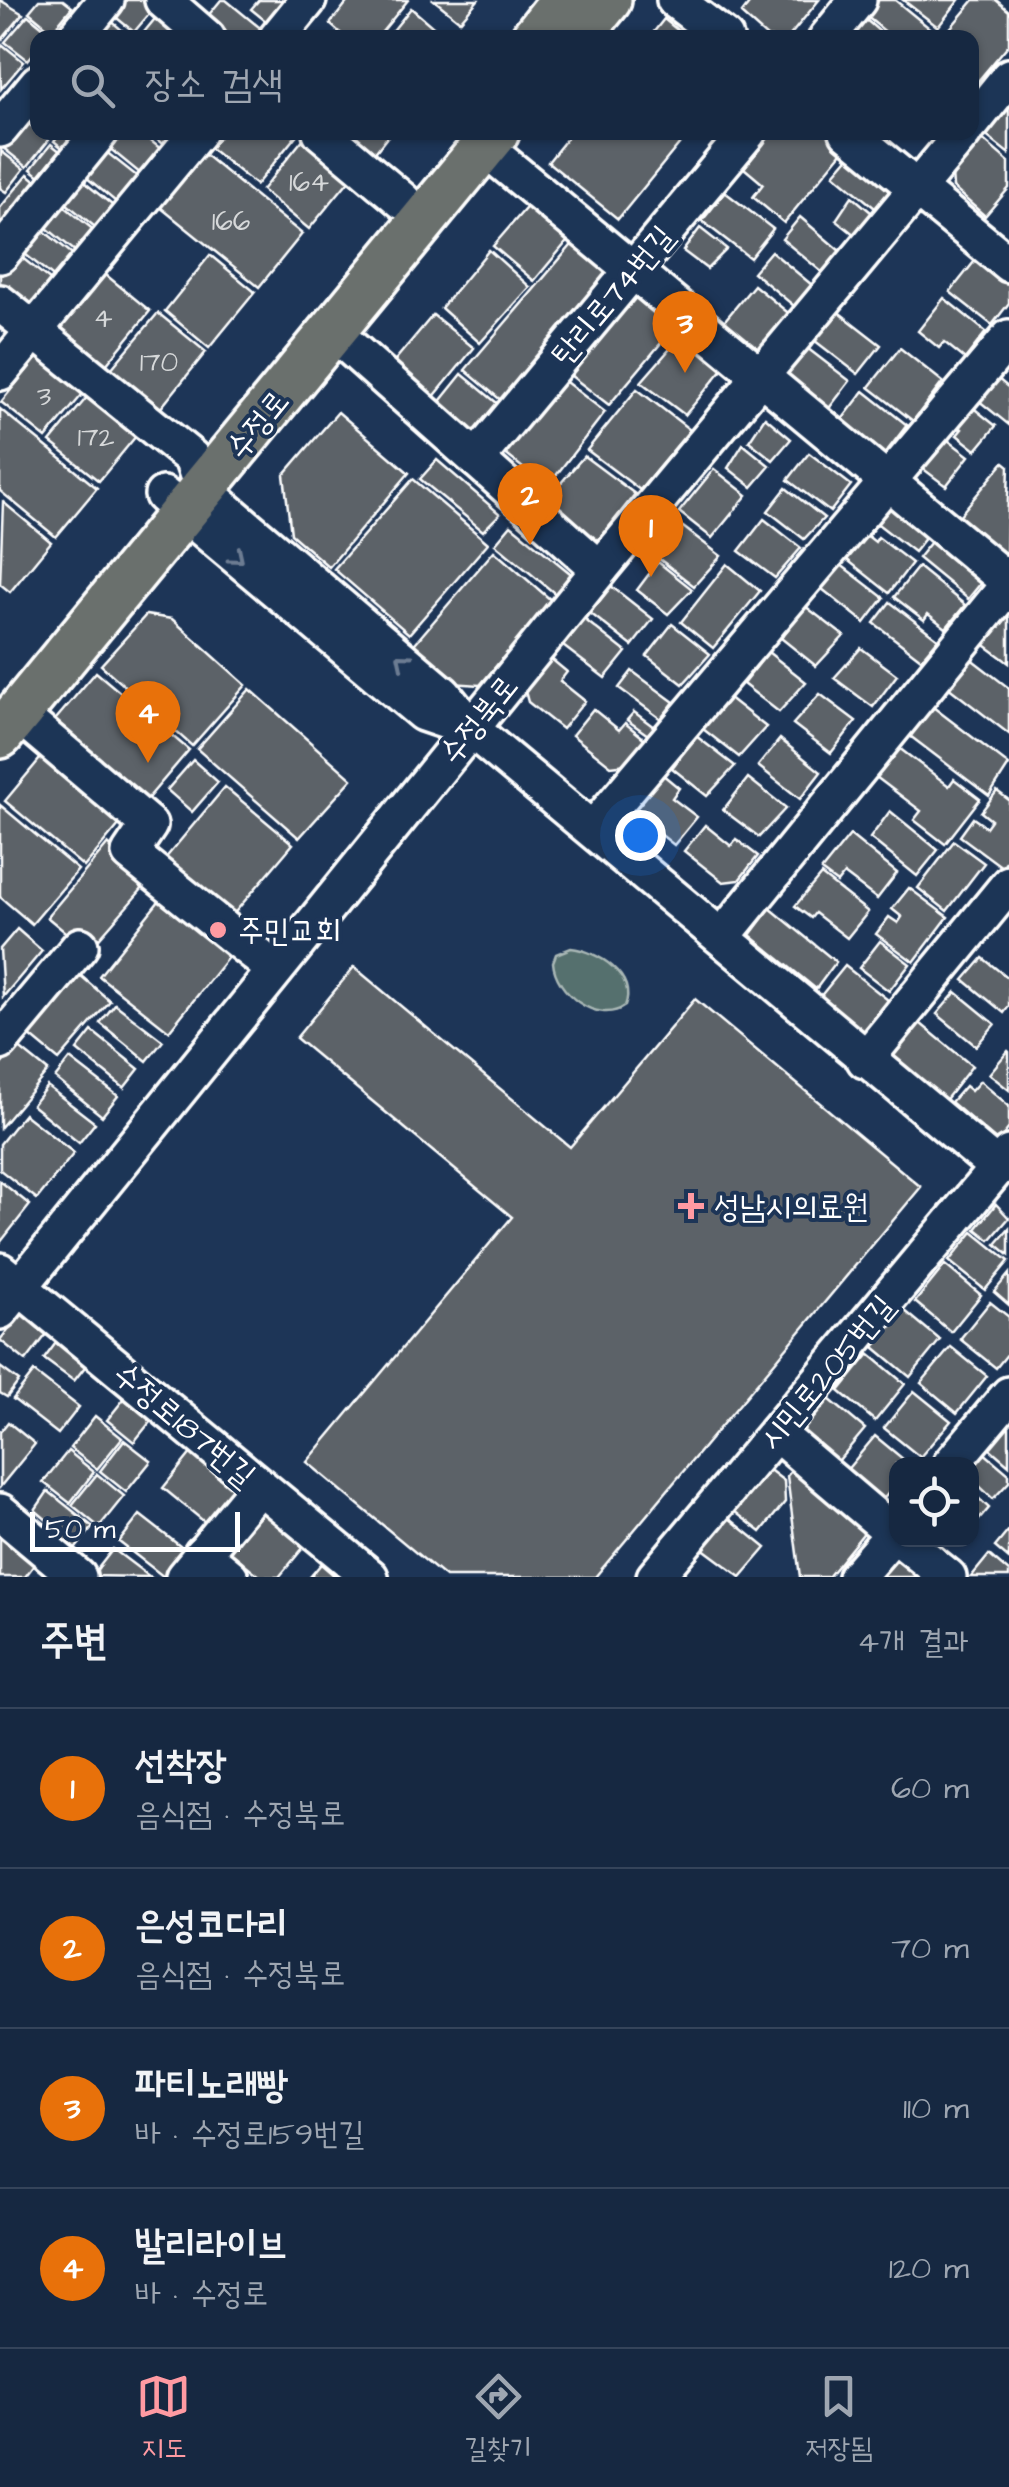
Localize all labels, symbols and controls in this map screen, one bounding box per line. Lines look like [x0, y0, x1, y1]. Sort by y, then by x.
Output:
search box [30, 30, 979, 140]
icon: search [65, 58, 120, 113]
text: 장소 검색 [145, 59, 283, 111]
house number: 164 [289, 163, 329, 202]
house number: 166 [212, 202, 250, 241]
street label: 탄리로74번길 [541, 216, 685, 376]
pin: 3 [652, 290, 718, 373]
house number: 4 [93, 299, 113, 338]
house number: 170 [140, 343, 178, 382]
house number: 3 [37, 377, 51, 416]
street label: 수정로 [216, 381, 300, 469]
house number: 172 [78, 418, 114, 457]
pin: 2 [498, 462, 562, 545]
pin: 1 [618, 494, 684, 577]
one-way arrow [226, 546, 244, 564]
one-way arrow [396, 654, 414, 672]
street label: 수정북로 [429, 666, 529, 774]
pin: 4 [116, 680, 180, 763]
your location [615, 810, 666, 861]
place label: 주민교회 [238, 909, 341, 954]
marker: 주민교회 [207, 919, 229, 941]
place label: 성남시의료원 [714, 1185, 869, 1230]
marker: 성남시의료원 [678, 1193, 704, 1219]
street label: 시민로205번길 [749, 1286, 905, 1460]
street label: 수정로187번길 [103, 1352, 265, 1498]
map controls [889, 1457, 979, 1547]
button: locate [889, 1457, 979, 1547]
scale bar [30, 1507, 240, 1552]
text: 50 m [45, 1510, 116, 1549]
text: 주변 [40, 1613, 108, 1671]
text: 4개 결과 [857, 1620, 969, 1665]
text: 선착장 [135, 1740, 227, 1792]
text: 1 [70, 1766, 75, 1811]
text: 60 m [891, 1766, 969, 1811]
text: 음식점 · 수정북로 [135, 1792, 345, 1837]
text: 은성코다리 [135, 1900, 288, 1952]
text: 2 [63, 1926, 82, 1971]
text: 70 m [891, 1926, 969, 1971]
text: 음식점 · 수정북로 [135, 1952, 345, 1997]
text: 파티노래빵 [135, 2060, 288, 2112]
text: 3 [64, 2086, 81, 2131]
text: 110 m [903, 2086, 969, 2131]
text: 바 · 수정로159번길 [135, 2112, 365, 2157]
text: 발리라이브 [135, 2220, 288, 2272]
text: 4 [62, 2246, 83, 2291]
text: 120 m [889, 2246, 969, 2291]
text: 바 · 수정로 [135, 2272, 268, 2317]
tab: 지도 [136, 2369, 191, 2468]
tab: 길찾기 [464, 2369, 532, 2468]
tab: 저장됨 [805, 2369, 873, 2468]

